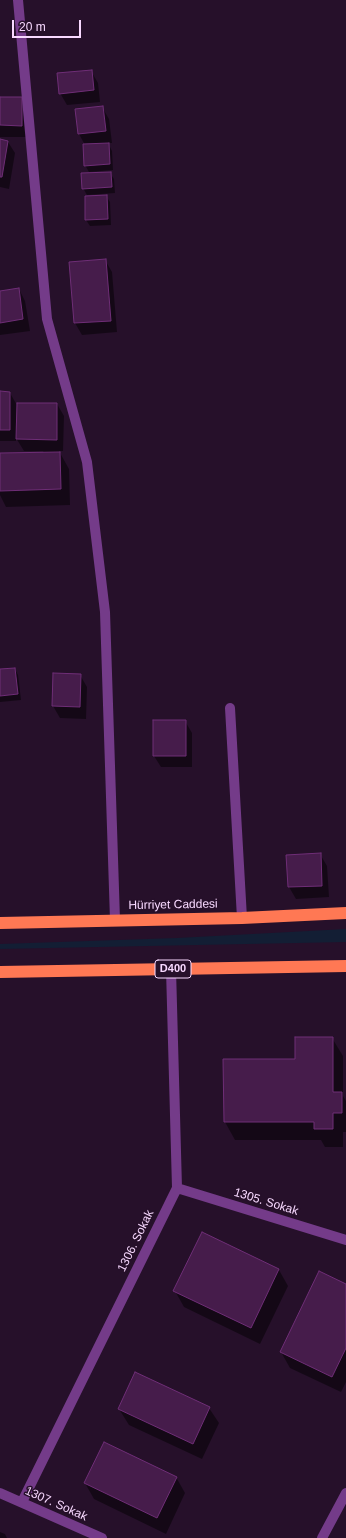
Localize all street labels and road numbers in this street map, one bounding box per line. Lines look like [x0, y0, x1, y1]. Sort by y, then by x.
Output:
street label: Hürriyet Caddesi [128, 897, 218, 913]
road number: D400 [155, 960, 191, 978]
street label: 1305. Sokak [232, 1185, 300, 1219]
street label: 1306. Sokak [115, 1208, 157, 1274]
street label: 1307. Sokak [23, 1484, 89, 1524]

